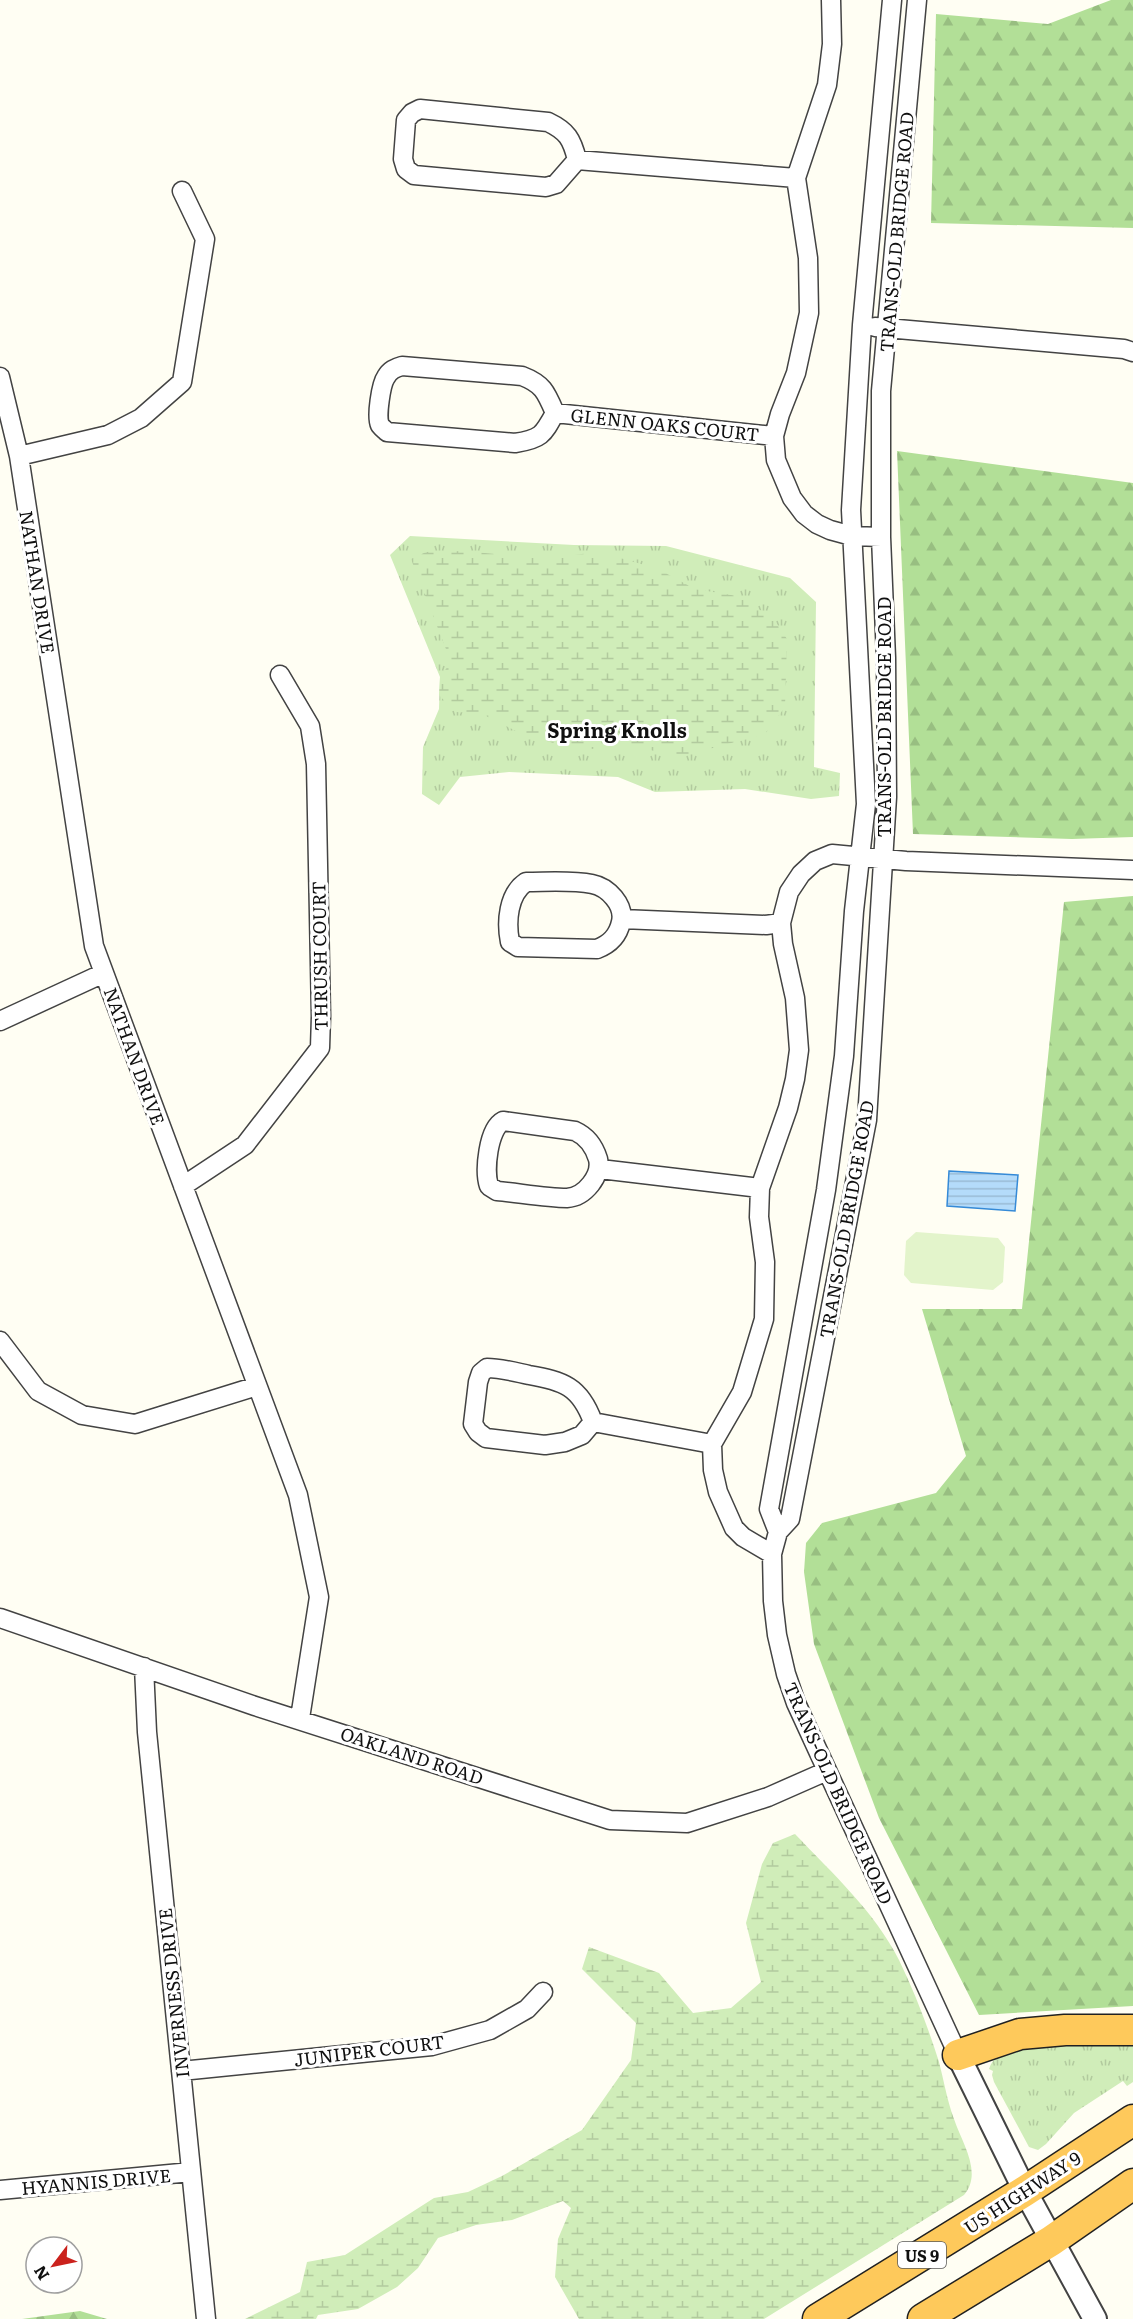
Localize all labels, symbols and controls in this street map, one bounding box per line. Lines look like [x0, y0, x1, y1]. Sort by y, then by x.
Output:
street label: TRANS-OLD BRIDGE ROAD [872, 111, 920, 353]
street label: GLENN OAKS COURT [569, 401, 761, 447]
street label: NATHAN DRIVE [13, 508, 63, 656]
street label: TRANS-OLD BRIDGE ROAD [870, 596, 897, 838]
district label: Spring Knolls [547, 714, 687, 744]
street label: THRUSH COURT [304, 881, 334, 1031]
street label: NATHAN DRIVE [98, 983, 172, 1129]
street label: TRANS-OLD BRIDGE ROAD [812, 1098, 880, 1340]
street label: TRANS-OLD BRIDGE ROAD [778, 1677, 900, 1909]
street label: OAKLAND ROAD [337, 1719, 487, 1791]
street label: INVERNESS DRIVE [151, 1907, 195, 2079]
street label: JUNIPER COURT [292, 2027, 446, 2073]
street label: US HIGHWAY 9 [958, 2144, 1086, 2240]
street label: HYANNIS DRIVE [20, 2161, 172, 2201]
north arrow [24, 2235, 84, 2295]
road number: US 9 [898, 2242, 946, 2268]
text: N [27, 2261, 54, 2286]

